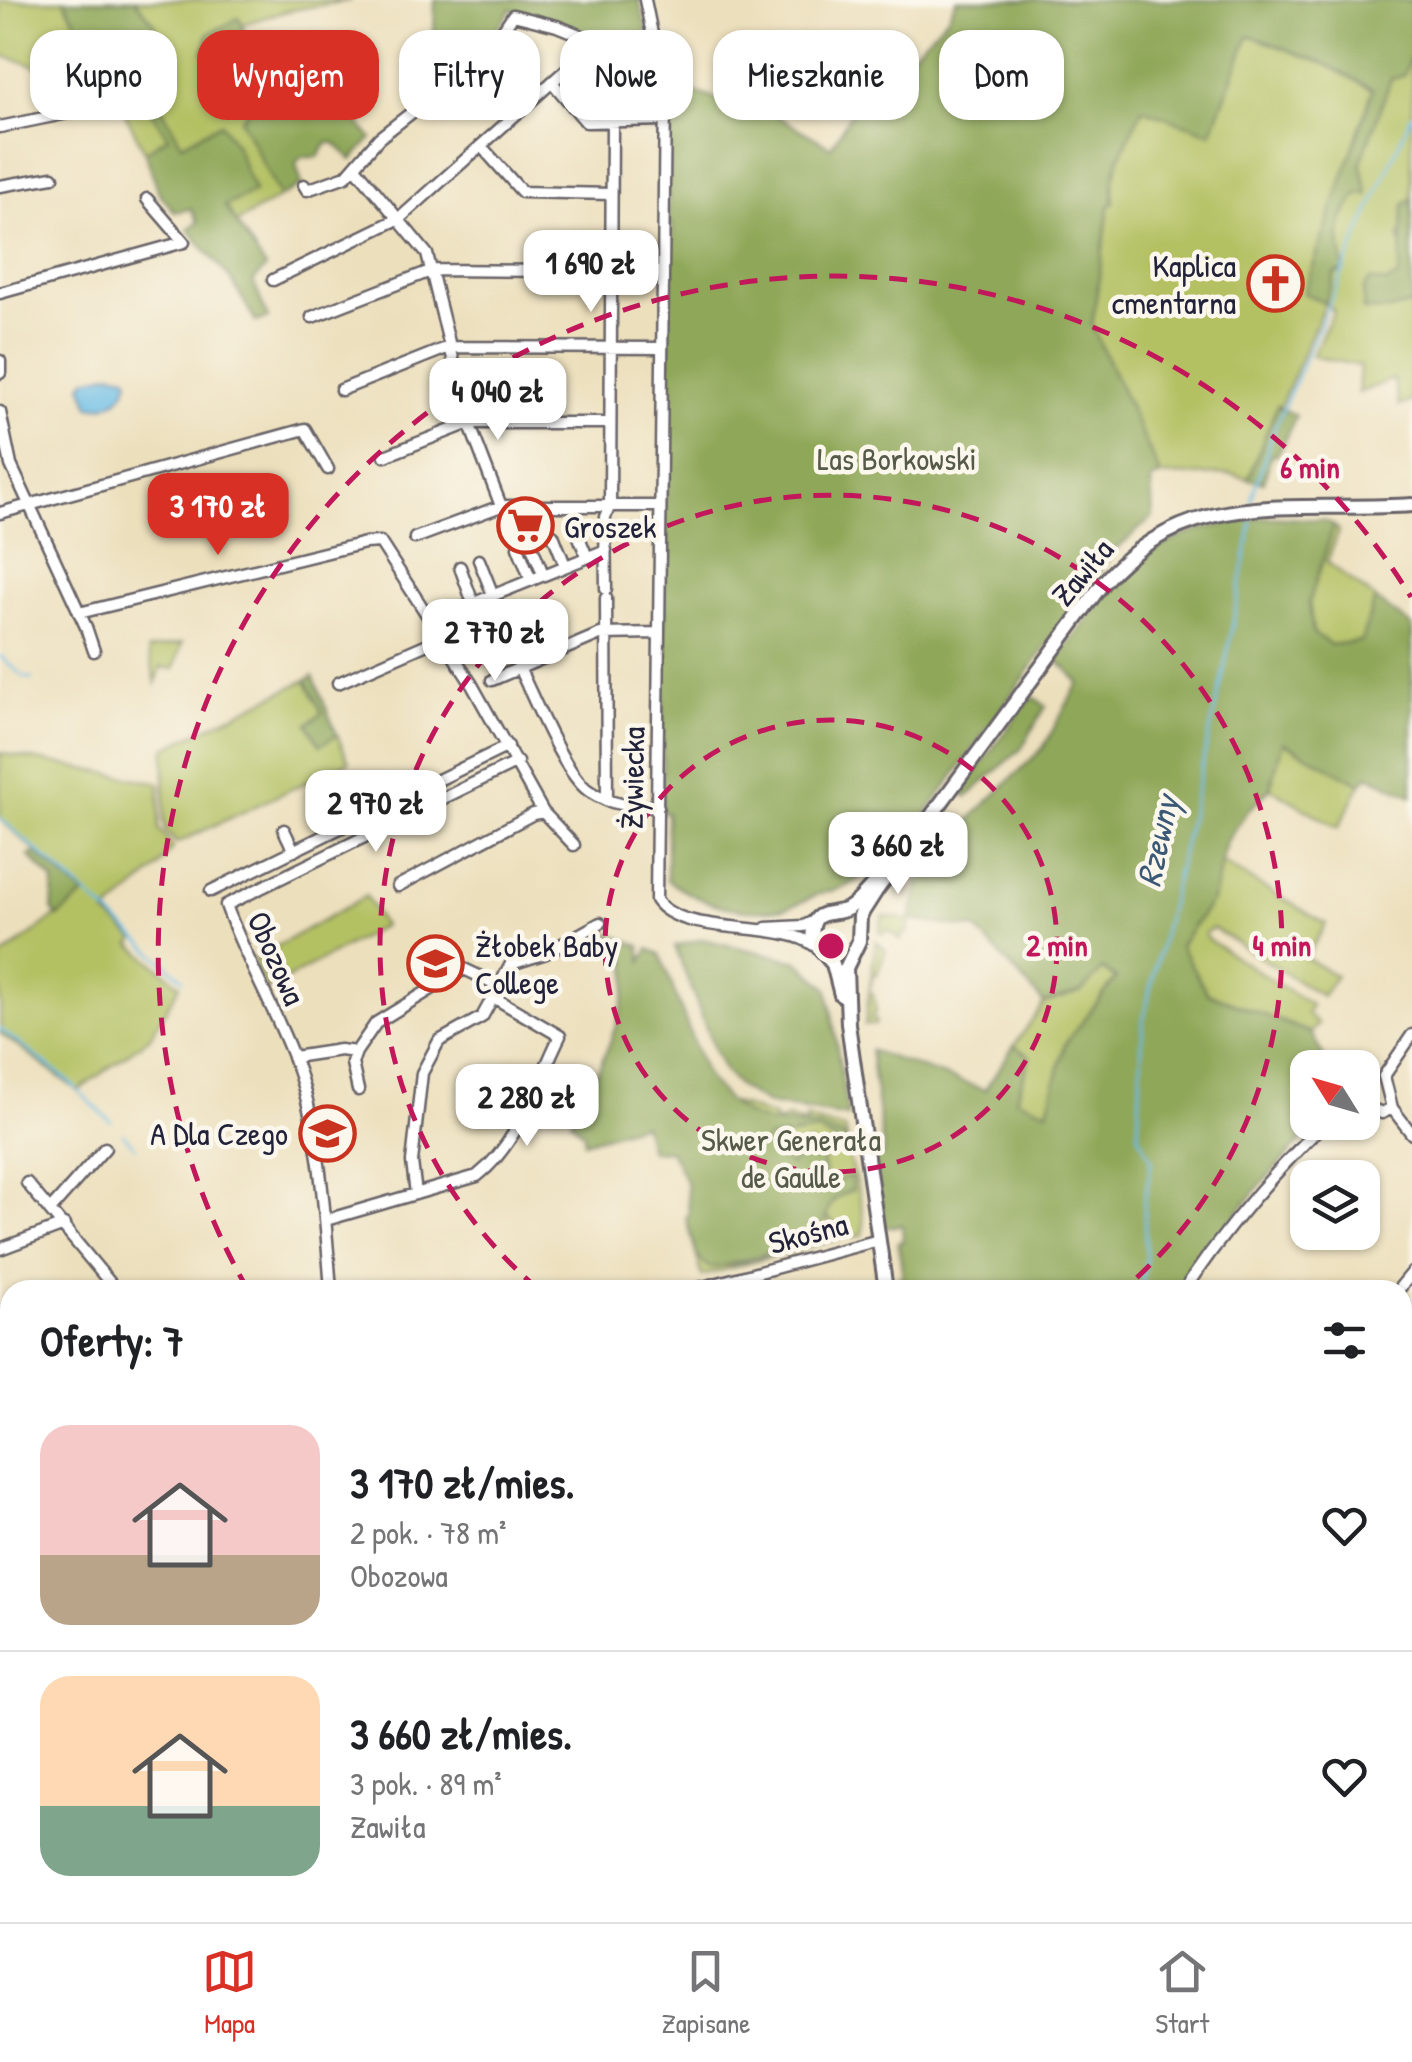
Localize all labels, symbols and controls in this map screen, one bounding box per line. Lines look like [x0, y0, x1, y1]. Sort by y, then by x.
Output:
chip: Kupno [30, 30, 177, 120]
chip: Wynajem [197, 30, 379, 120]
chip: Filtry [399, 30, 540, 120]
chip: Nowe [560, 30, 693, 120]
chip: Mieszkanie [713, 30, 919, 120]
chip: Dom [939, 30, 1064, 120]
pin: 1 690 zł [488, 230, 694, 315]
text: 1 690 zł [545, 241, 637, 284]
place label: Kaplica cmentarna [1112, 244, 1236, 324]
church icon: Kaplica cmentarna [1245, 253, 1305, 313]
pin: 4 040 zł [395, 358, 601, 443]
text: 4 040 zł [451, 369, 545, 412]
park label: Las Borkowski [817, 437, 977, 480]
text: 6 min [1280, 447, 1340, 487]
pin: 3 170 zł [115, 473, 321, 558]
text: 3 170 zł [170, 484, 266, 527]
supermarket icon: Groszek [495, 496, 555, 556]
place label: Groszek [564, 505, 657, 548]
street label: Zawiła [1041, 529, 1123, 615]
pin: 2 770 zł [392, 599, 598, 684]
text: 2 770 zł [444, 610, 546, 653]
street label: Żywiecka [610, 726, 654, 830]
pin: 2 970 zł [273, 770, 479, 855]
text: 2 970 zł [327, 781, 425, 824]
water label: Rzewny [1124, 788, 1190, 891]
pin: 3 660 zł [795, 812, 1001, 897]
text: 3 660 zł [851, 823, 945, 866]
street label: Obozowa [237, 905, 317, 1011]
place label: Żłobek Baby College [475, 924, 618, 1004]
text: 2 min [1026, 925, 1088, 965]
text: 4 min [1253, 925, 1311, 965]
centre of rings [813, 928, 849, 964]
school or university icon: Żłobek Baby College [406, 933, 466, 993]
north arrow [1290, 1050, 1380, 1140]
map controls [1290, 1050, 1380, 1250]
pin: 2 280 zł [424, 1064, 630, 1149]
text: 2 280 zł [478, 1075, 576, 1118]
school or university icon: A Dla Czego [297, 1103, 357, 1163]
place label: A Dla Czego [150, 1112, 288, 1155]
park label: Skwer Generała de Gaulle [701, 1118, 881, 1198]
button: layers [1290, 1160, 1380, 1250]
street label: Skośna [764, 1202, 852, 1264]
text: Oferty: 7 [40, 1312, 184, 1369]
icon: filters [1317, 1313, 1372, 1368]
text: 3 170 zł/mies. [350, 1454, 575, 1511]
icon: home [120, 1465, 240, 1585]
icon: heart [1317, 1498, 1372, 1553]
text: 2 pok. · 78 m² [350, 1511, 506, 1554]
text: Obozowa [350, 1554, 448, 1597]
text: 3 660 zł/mies. [350, 1705, 572, 1762]
icon: home [120, 1716, 240, 1836]
icon: heart [1317, 1749, 1372, 1804]
text: 3 pok. · 89 m² [350, 1762, 502, 1805]
text: Zawiła [350, 1805, 425, 1848]
tab: Mapa [202, 1944, 257, 2042]
tab: Zapisane [661, 1944, 750, 2042]
tab: Start [1155, 1944, 1210, 2042]

